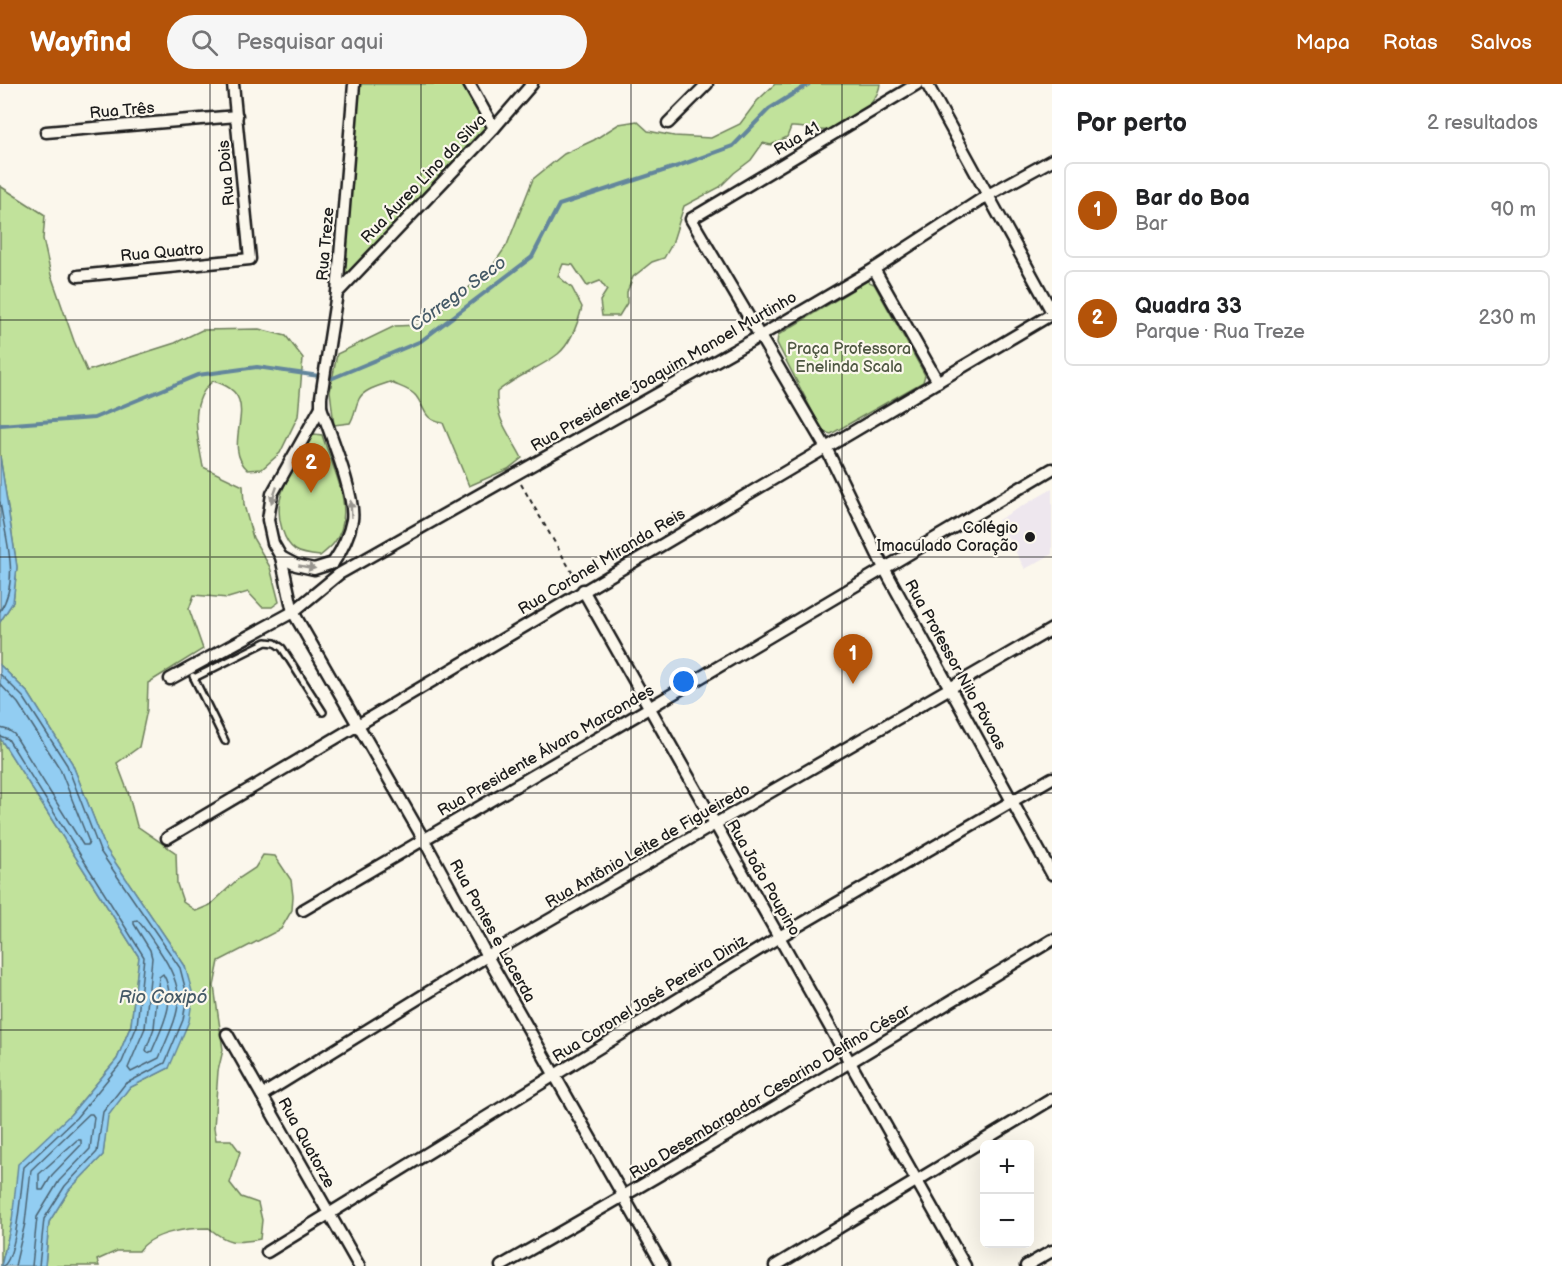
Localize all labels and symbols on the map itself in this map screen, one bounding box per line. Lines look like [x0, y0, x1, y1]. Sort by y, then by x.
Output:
street label: Rua Três [89, 99, 155, 123]
street label: Rua Áureo Lino da Silva [356, 109, 491, 247]
street label: Rua 41 [771, 118, 823, 160]
street label: Rua Dois [215, 139, 239, 207]
street label: Rua Treze [313, 206, 339, 282]
street label: Rua Quatro [120, 240, 204, 266]
water label: Córrego Seco [406, 252, 510, 336]
street label: Rua Presidente Joaquim Manoel Murtinho [528, 288, 800, 456]
park label: Praça Professora Enelinda Scala [787, 340, 911, 377]
pin: 2 [292, 444, 330, 493]
one-way arrow [269, 486, 278, 504]
one-way arrow [347, 499, 356, 518]
street label: Rua Coronel Miranda Reis [515, 505, 689, 619]
place label: Colégio Imaculado Coração [877, 519, 1018, 556]
marker: Colégio Imaculado Coração [1023, 530, 1037, 544]
one-way arrow [298, 562, 317, 571]
street label: Rua Professor Nilo Póvoas [900, 577, 1010, 754]
pin: 1 [834, 634, 872, 684]
your location [669, 667, 698, 696]
street label: Rua Presidente Álvaro Marcondes [433, 679, 658, 821]
street label: Rua Antônio Leite de Figueiredo [542, 779, 754, 913]
street label: Rua João Poupino [722, 817, 804, 939]
street label: Rua Pontes e Lacerda [445, 856, 539, 1006]
street label: Rua Coronel José Pereira Diniz [549, 931, 751, 1067]
water label: Rio Coxipó [119, 987, 207, 1008]
street label: Rua Desembargador Cesarino Delfino César [626, 1000, 914, 1184]
street label: Rua Quatorze [273, 1094, 339, 1192]

